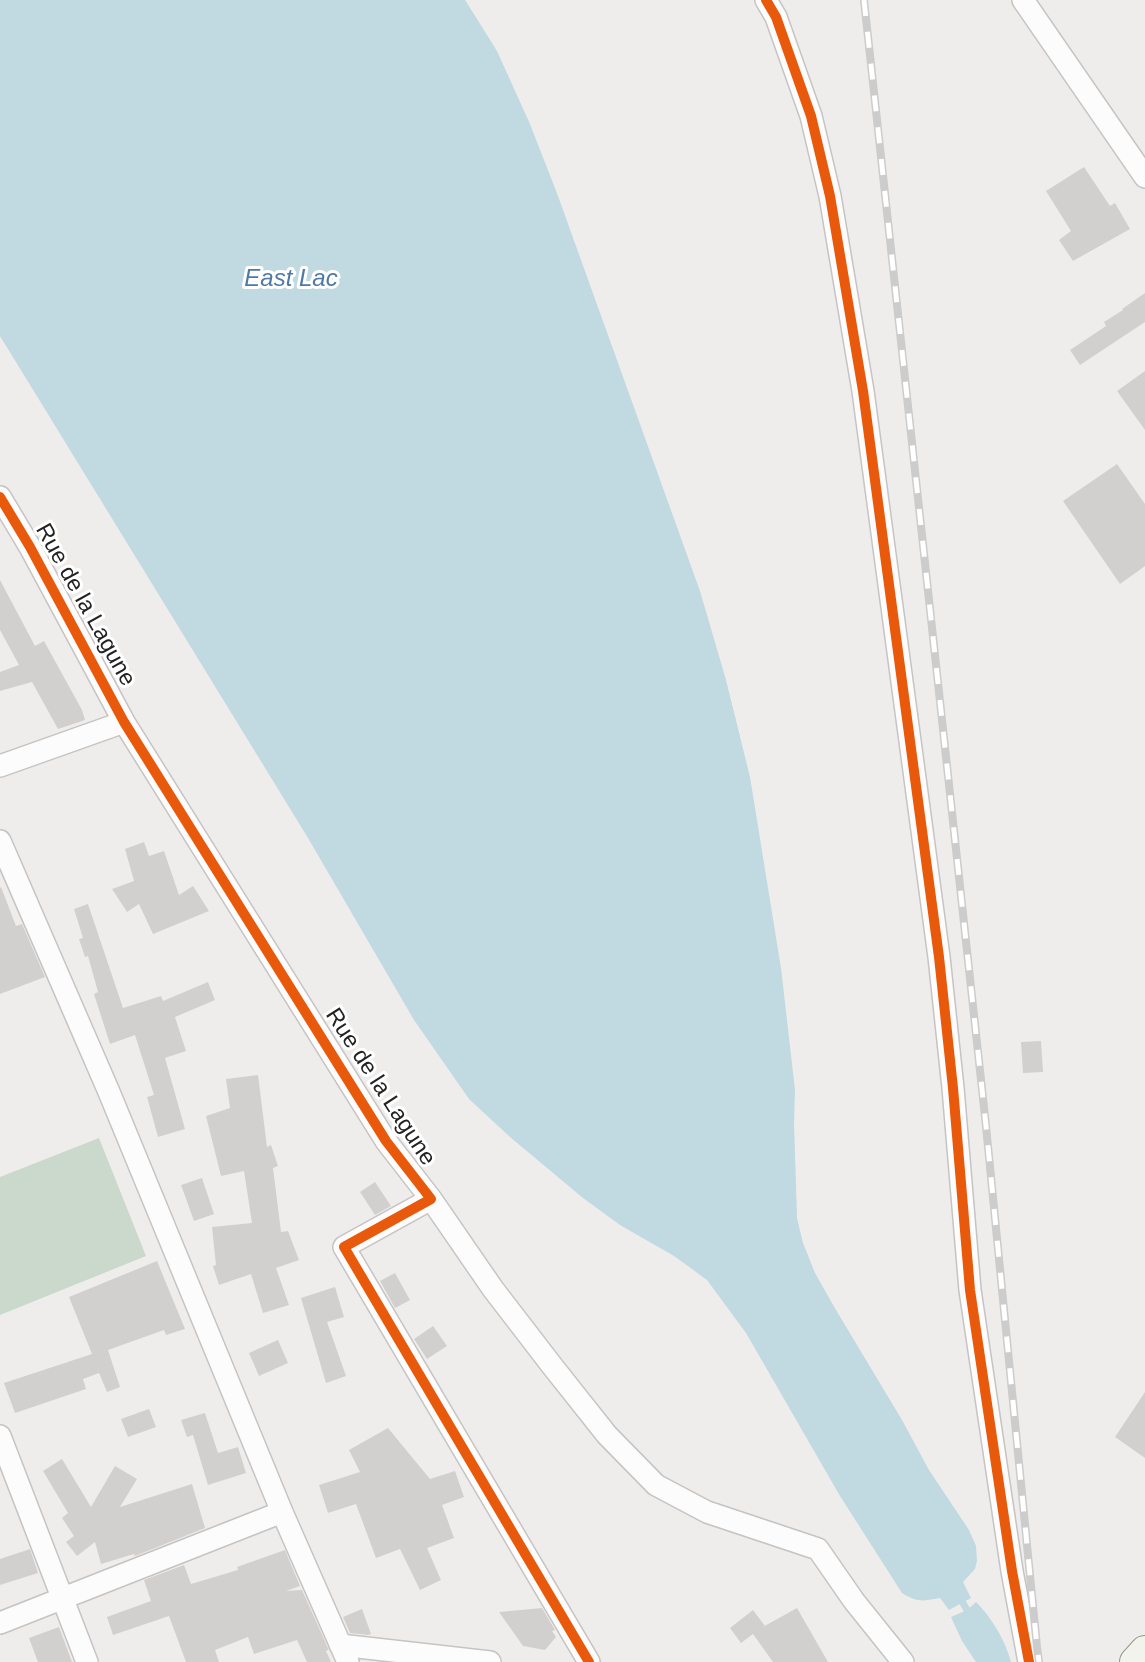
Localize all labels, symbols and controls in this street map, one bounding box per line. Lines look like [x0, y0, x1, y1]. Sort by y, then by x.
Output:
water label: East Lac [244, 265, 338, 293]
street label: Rue de la Lagune [29, 519, 141, 691]
street label: Rue de la Lagune [319, 1003, 441, 1171]

